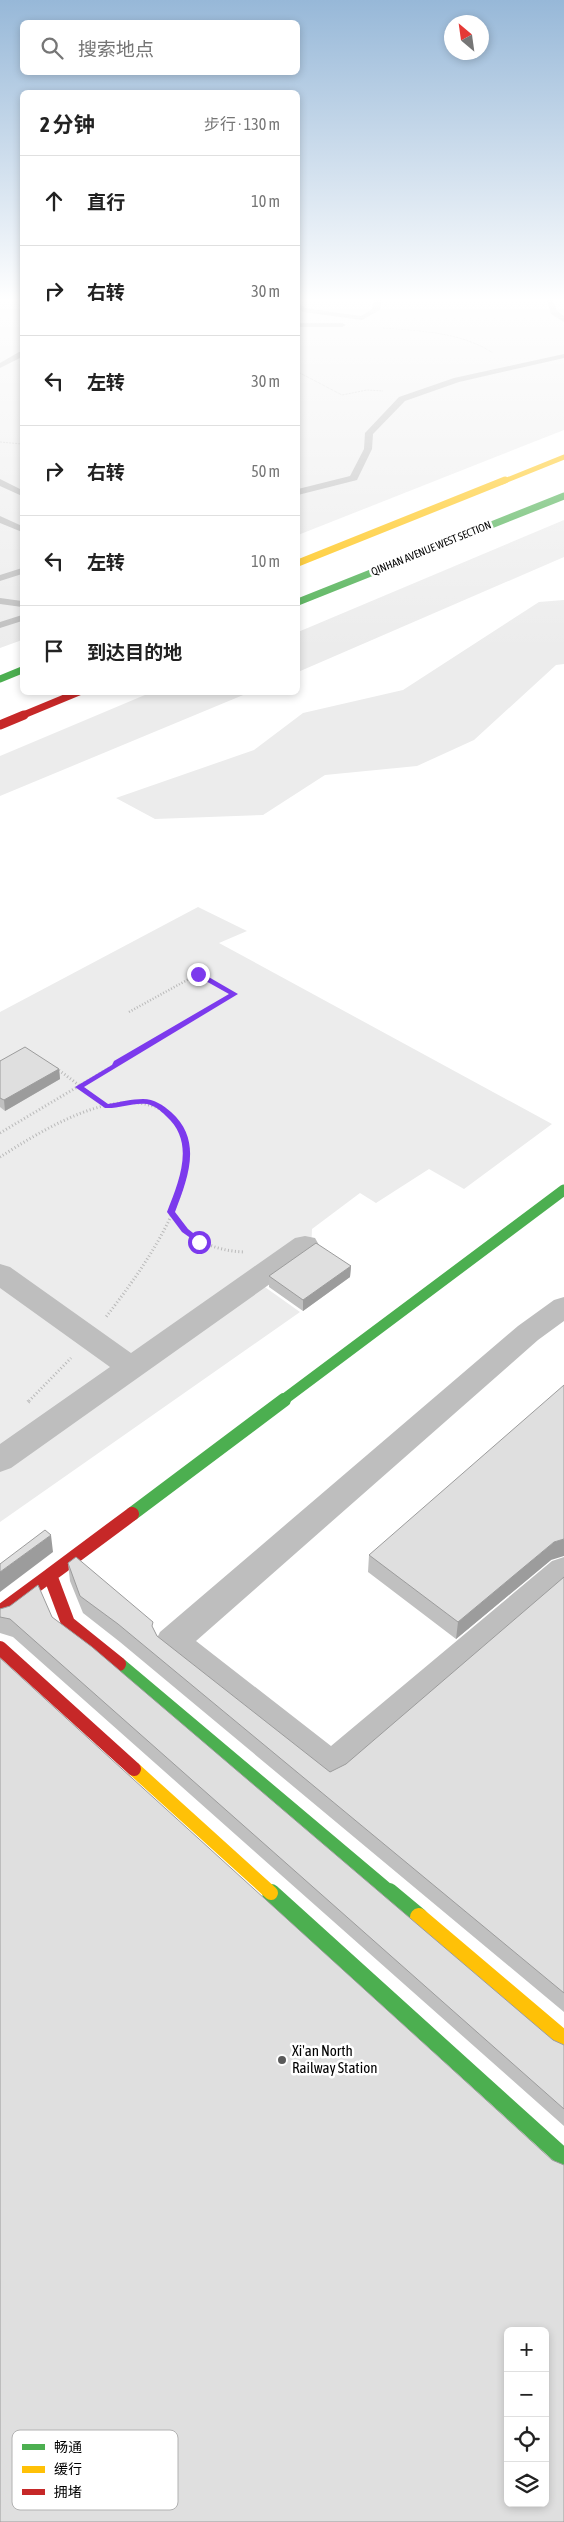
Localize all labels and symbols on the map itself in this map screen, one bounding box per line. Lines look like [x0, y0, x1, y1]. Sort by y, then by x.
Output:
north arrow [444, 15, 489, 60]
street label: QINHAN AVENUE WEST SECTION [369, 518, 493, 578]
route end [187, 963, 210, 986]
route start [188, 1231, 211, 1254]
place label: Xi'an North Railway Station [292, 2042, 377, 2076]
marker: Xi'an North Railway Station [276, 2054, 288, 2066]
legend [12, 2430, 178, 2510]
text: 畅通 [54, 2439, 82, 2455]
text: 缓行 [54, 2461, 82, 2477]
text: 拥堵 [54, 2484, 82, 2500]

